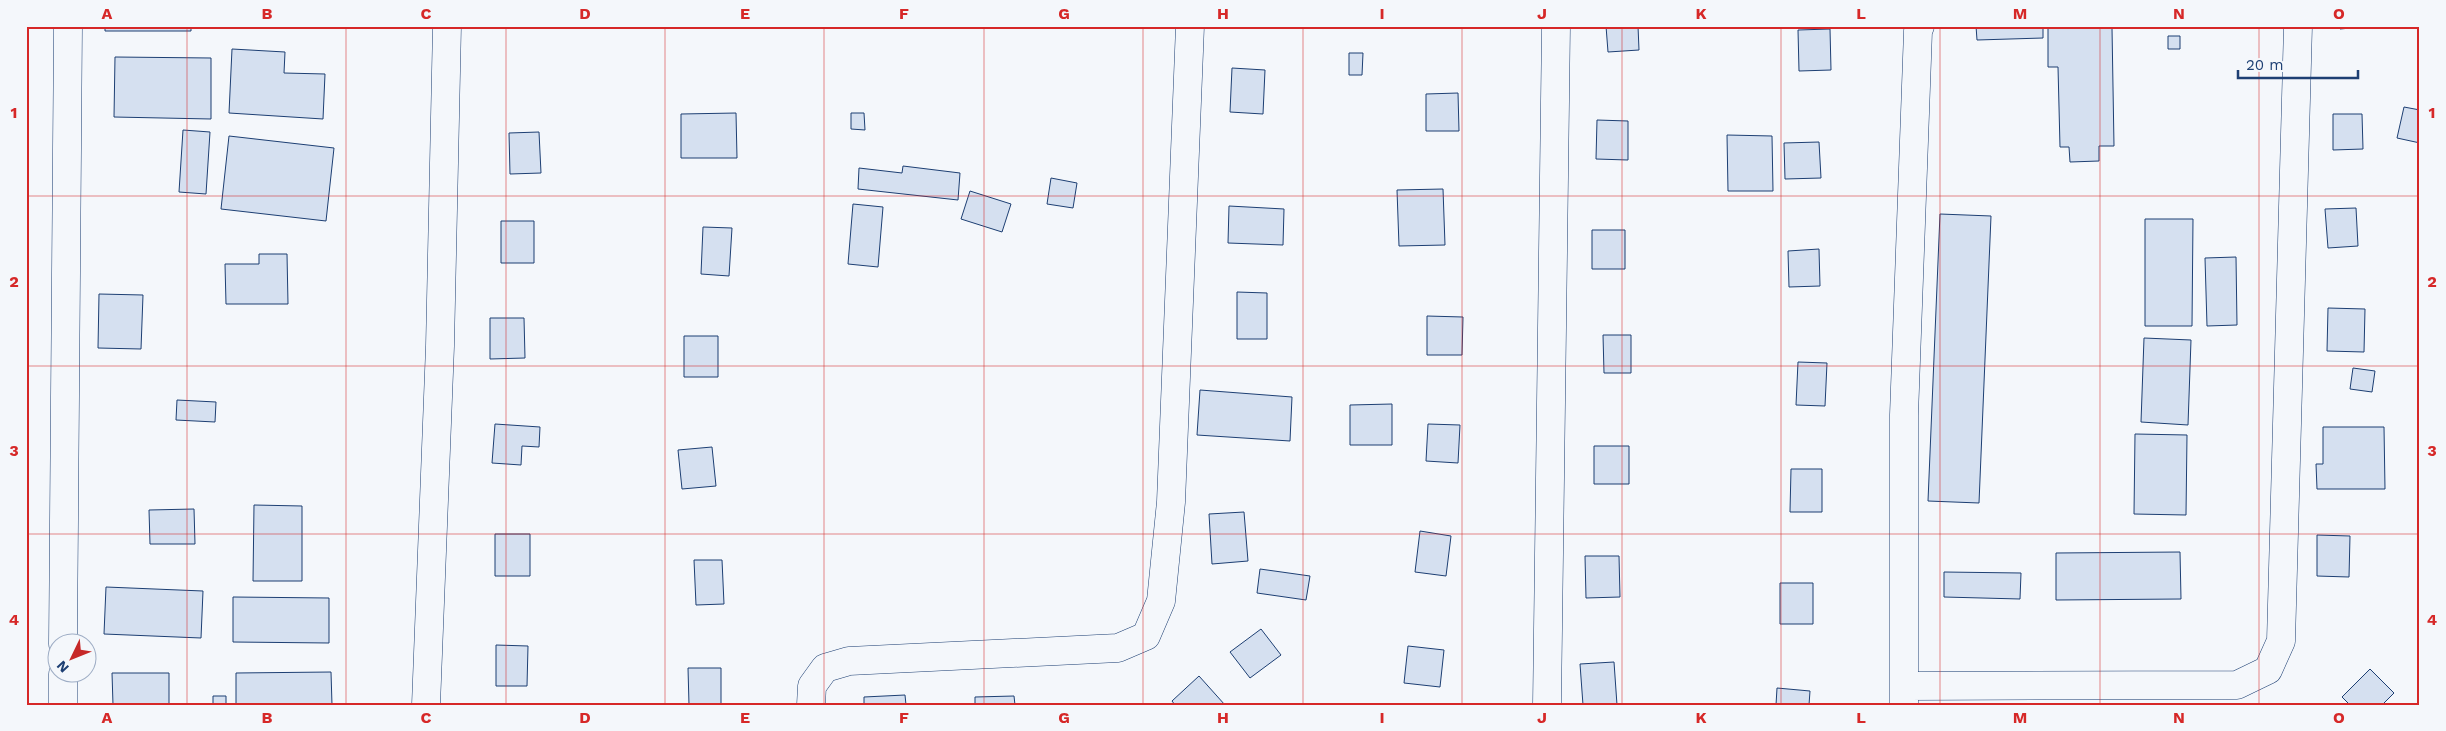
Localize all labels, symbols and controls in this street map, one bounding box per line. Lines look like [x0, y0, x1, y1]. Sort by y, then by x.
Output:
text: A [102, 4, 113, 23]
text: B [262, 4, 273, 23]
text: C [421, 4, 432, 23]
text: D [579, 4, 591, 23]
text: E [740, 4, 750, 23]
text: F [899, 4, 909, 23]
text: G [1058, 4, 1070, 23]
text: H [1217, 4, 1229, 23]
text: I [1379, 4, 1385, 23]
text: J [1537, 4, 1547, 23]
text: K [1695, 4, 1707, 23]
text: L [1856, 4, 1866, 23]
text: M [2013, 4, 2027, 23]
text: N [2173, 4, 2185, 23]
text: O [2333, 4, 2345, 23]
scale bar [2238, 48, 2358, 80]
text: 20 m [2246, 56, 2284, 74]
text: 1 [11, 103, 17, 122]
text: 1 [2429, 103, 2435, 122]
text: 2 [9, 272, 19, 291]
text: 2 [2427, 272, 2437, 291]
text: 3 [9, 441, 19, 460]
text: 3 [2427, 441, 2437, 460]
text: 4 [9, 610, 19, 629]
text: 4 [2427, 610, 2437, 629]
north arrow [48, 634, 98, 684]
text: N [53, 658, 72, 676]
text: A [102, 708, 113, 727]
text: B [262, 708, 273, 727]
text: C [421, 708, 432, 727]
text: D [579, 708, 591, 727]
text: E [740, 708, 750, 727]
text: F [899, 708, 909, 727]
text: G [1058, 708, 1070, 727]
text: H [1217, 708, 1229, 727]
text: I [1379, 708, 1385, 727]
text: J [1537, 708, 1547, 727]
text: K [1695, 708, 1707, 727]
text: L [1856, 708, 1866, 727]
text: M [2013, 708, 2027, 727]
text: N [2173, 708, 2185, 727]
text: O [2333, 708, 2345, 727]

